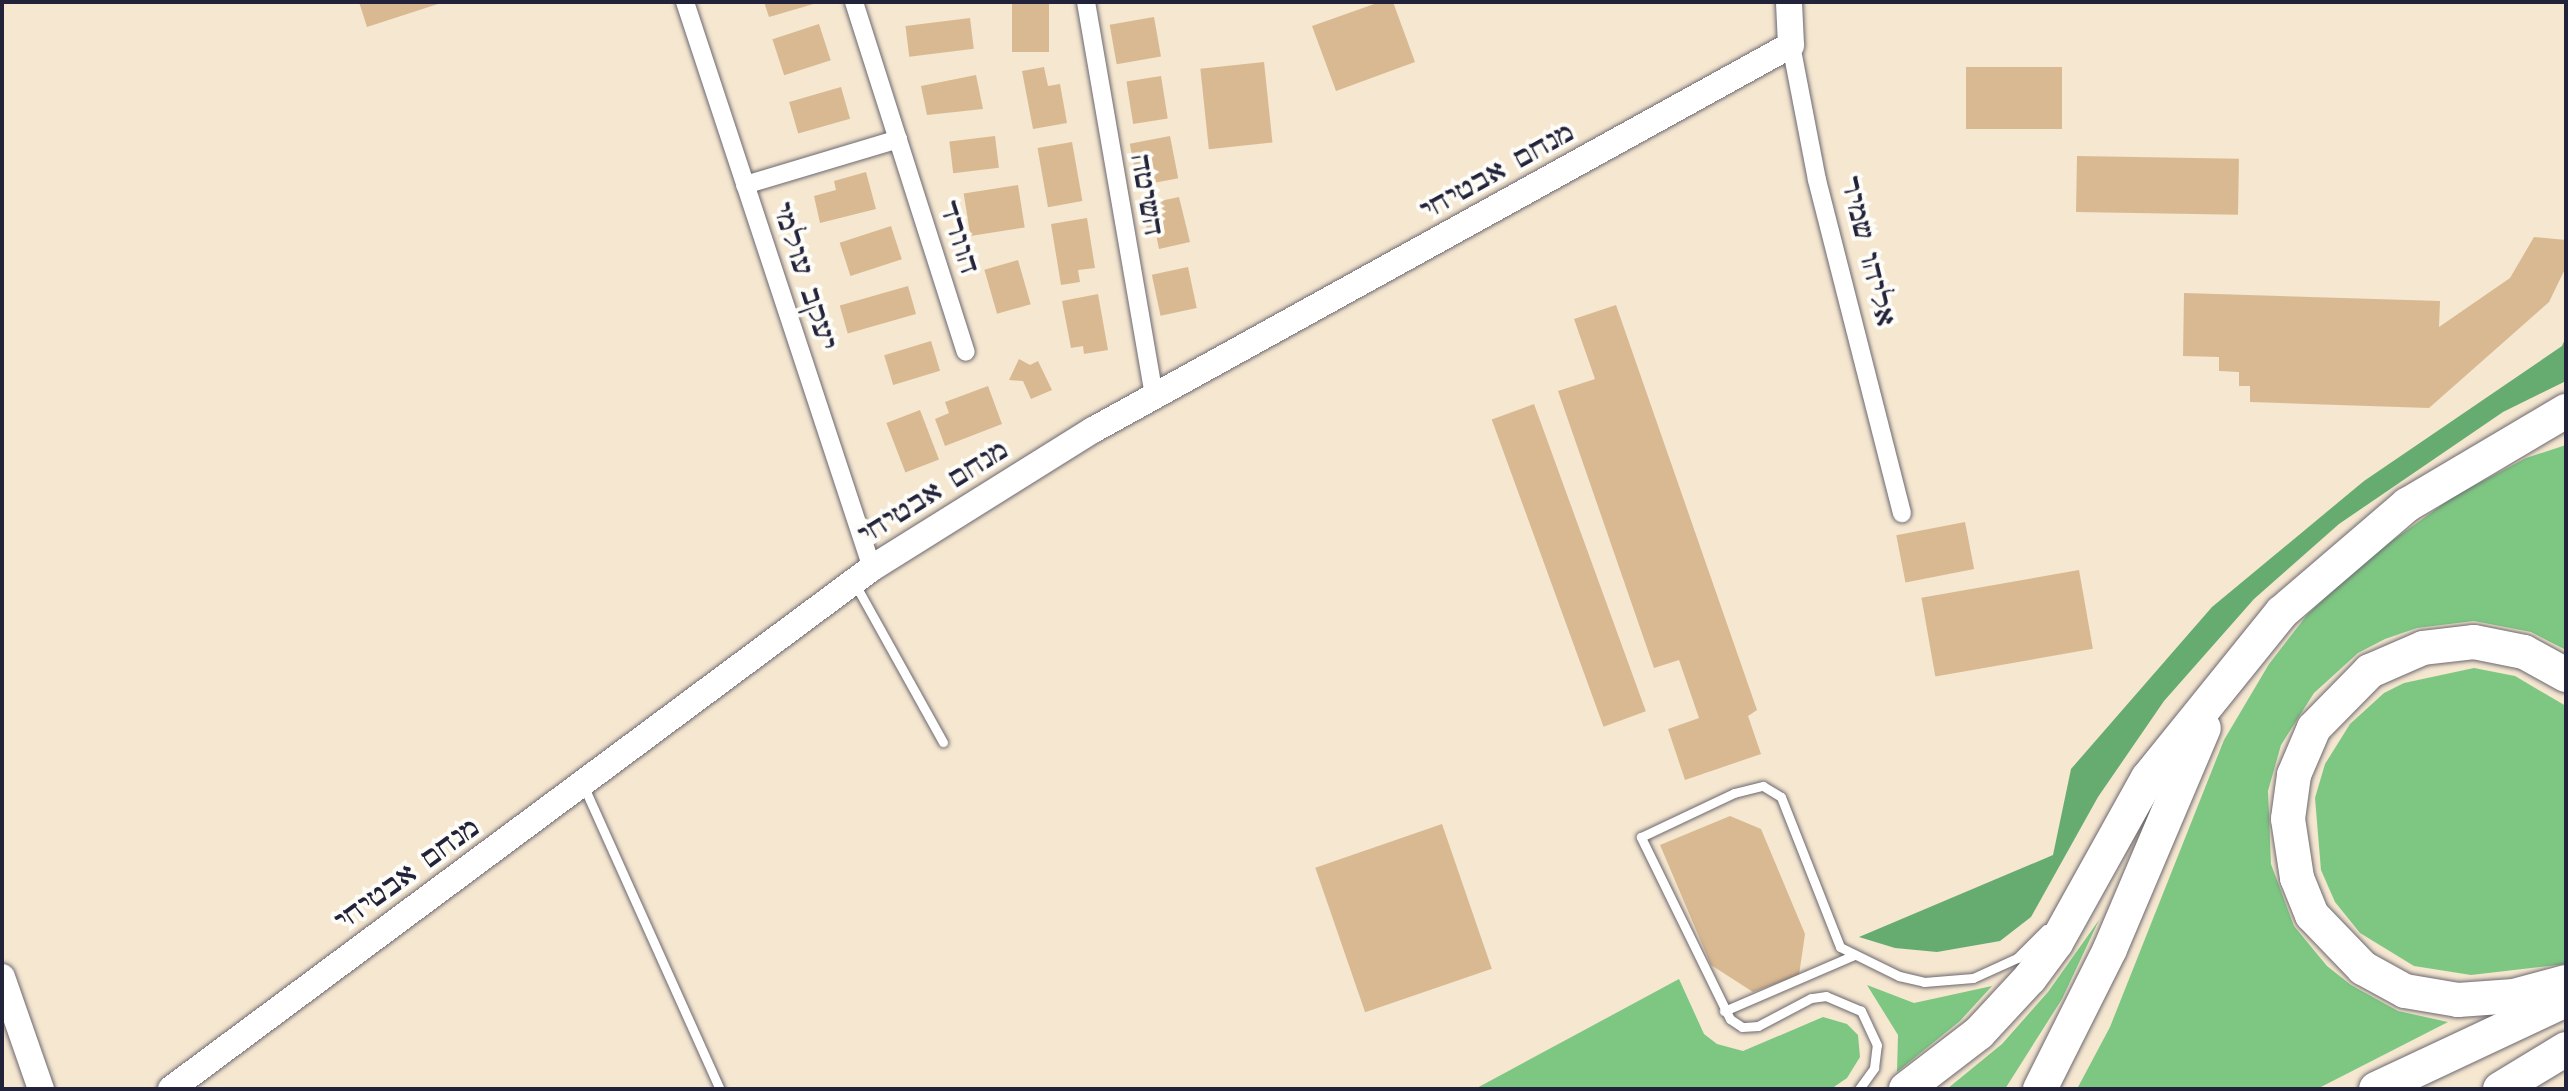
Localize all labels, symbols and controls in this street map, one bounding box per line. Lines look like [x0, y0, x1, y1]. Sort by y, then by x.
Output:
street label: מנחם אבטיחי [1417, 116, 1577, 226]
street label: השיטה [1123, 152, 1171, 238]
street label: אליהו שמיר [1834, 175, 1902, 327]
street label: הוורד [931, 196, 987, 278]
street label: יעקב עולמי [766, 201, 844, 351]
street label: מנחם אבטיחי [854, 434, 1012, 550]
street label: מנחם אבטיחי [330, 812, 484, 936]

